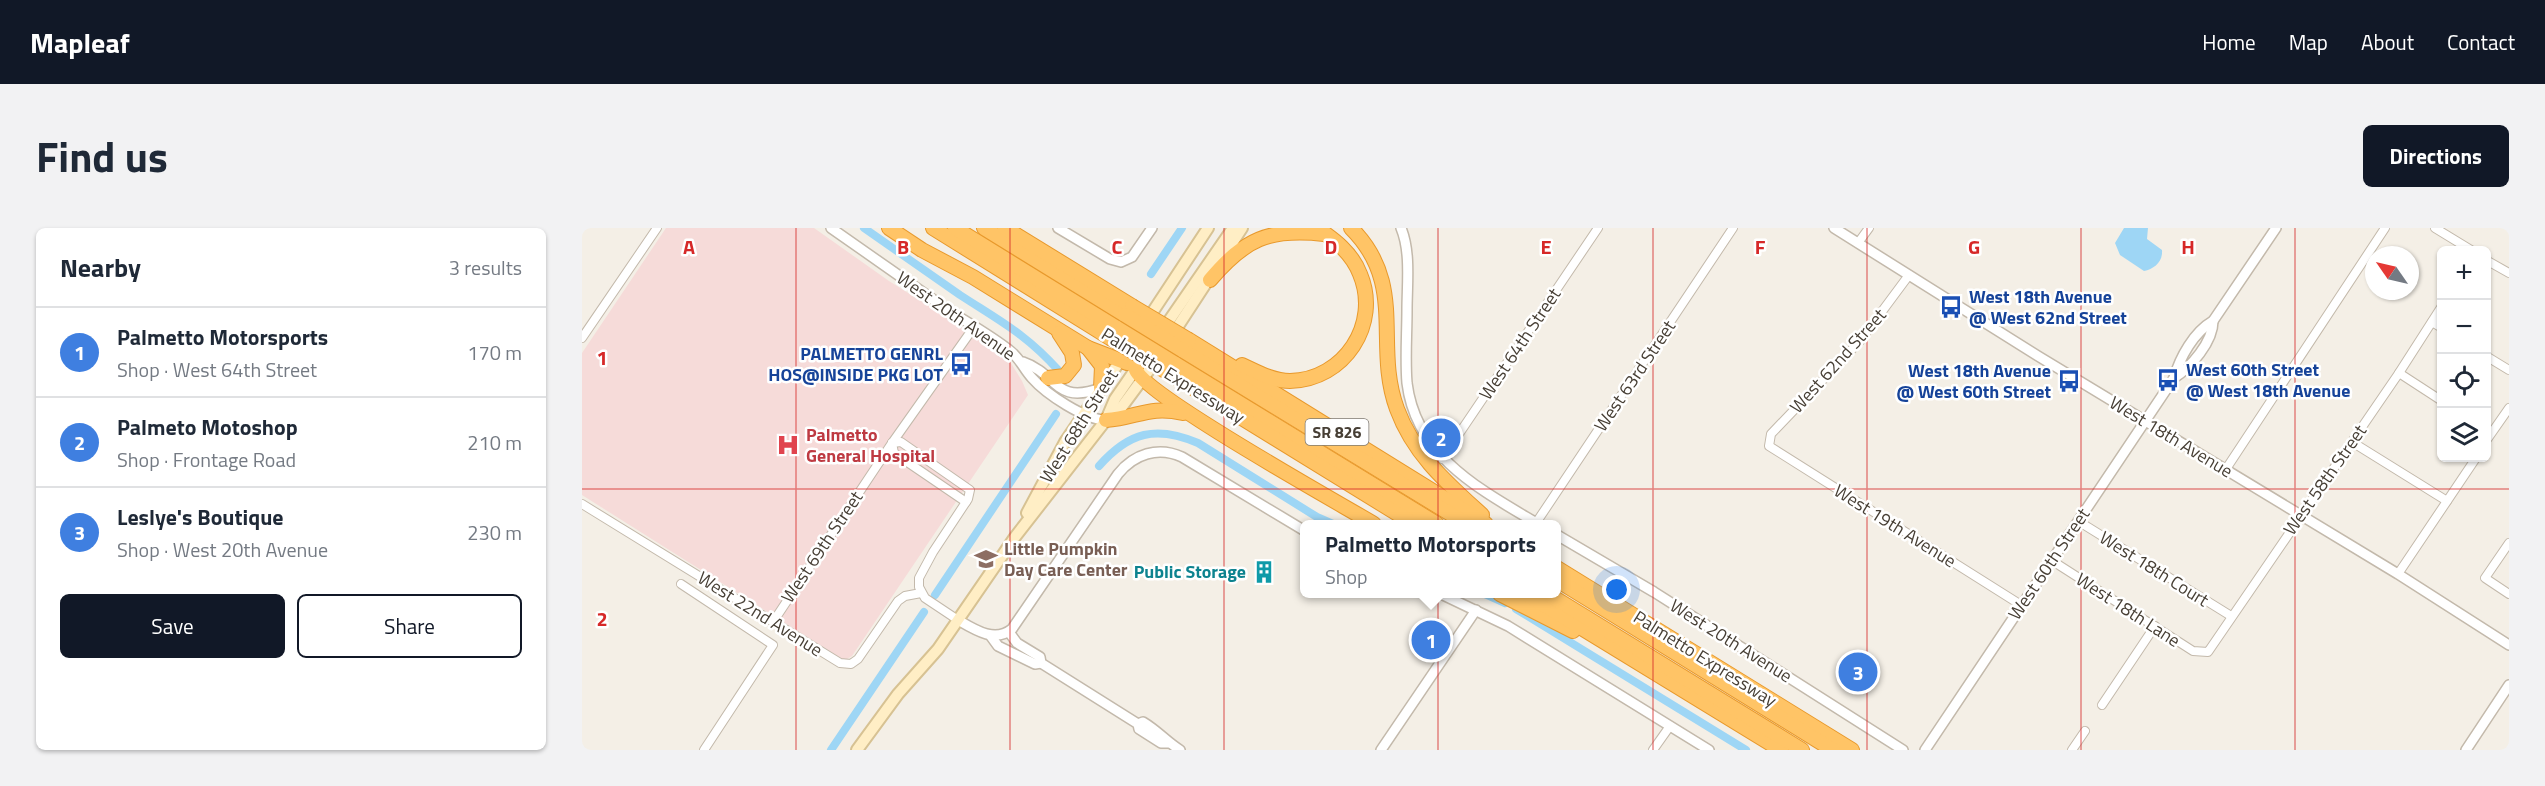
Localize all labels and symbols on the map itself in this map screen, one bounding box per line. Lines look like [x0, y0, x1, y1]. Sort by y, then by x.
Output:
text: A [683, 231, 695, 262]
text: B [897, 231, 909, 262]
text: C [1112, 231, 1123, 262]
text: D [1325, 231, 1337, 262]
text: E [1540, 231, 1552, 262]
text: F [1755, 231, 1766, 262]
text: G [1968, 231, 1980, 262]
text: H [2181, 231, 2195, 262]
north arrow [2365, 246, 2419, 300]
street label: West 20th Avenue [891, 264, 1021, 367]
street label: West 64th Street [1472, 282, 1567, 405]
place label: West 18th Avenue @ West 62nd Street [1969, 283, 2127, 331]
bus stop icon: West 18th Avenue @ West 62nd Street [1938, 294, 1964, 320]
street label: West 62nd Street [1783, 302, 1893, 419]
street label: West 63rd Street [1587, 314, 1682, 437]
street label: Palmetto Expressway [1096, 321, 1250, 431]
place label: PALMETTO GENRL HOS@INSIDE PKG LOT [768, 340, 944, 388]
text: 1 [596, 342, 608, 373]
bus stop icon: PALMETTO GENRL HOS@INSIDE PKG LOT [948, 351, 974, 377]
place label: West 60th Street @ West 18th Avenue [2186, 356, 2350, 404]
place label: West 18th Avenue @ West 60th Street [1896, 357, 2051, 405]
street label: West 68th Street [1033, 363, 1125, 488]
bus stop icon: West 60th Street @ West 18th Avenue [2155, 367, 2181, 393]
bus stop icon: West 18th Avenue @ West 60th Street [2056, 368, 2082, 394]
street label: West 18th Avenue [2104, 389, 2238, 484]
pin: 2 [1422, 416, 1460, 460]
street label: West 58th Street [2276, 418, 2373, 541]
road number: SR 826 [1306, 419, 1368, 445]
place label: Palmetto General Hospital [806, 421, 935, 469]
hospital icon: Palmetto General Hospital [775, 432, 801, 458]
street label: West 19th Avenue [1829, 477, 1962, 574]
street label: West 69th Street [774, 485, 869, 608]
street label: West 60th Street [2001, 502, 2096, 625]
street label: West 18th Court [2094, 524, 2215, 613]
place label: Little Pumpkin Day Care Center [1004, 535, 1128, 583]
school or university icon: Little Pumpkin Day Care Center [973, 546, 999, 572]
place label: Public Storage [1134, 558, 1246, 585]
building icon: Public Storage [1251, 559, 1277, 585]
street label: West 22nd Avenue [693, 564, 828, 663]
street label: West 18th Lane [2071, 566, 2186, 654]
your location [1602, 575, 1631, 604]
street label: West 20th Avenue [1665, 592, 1798, 689]
text: 2 [596, 603, 608, 634]
street label: Palmetto Expressway [1628, 604, 1782, 714]
pin: 1 [1412, 618, 1450, 662]
pin: 3 [1838, 650, 1878, 694]

